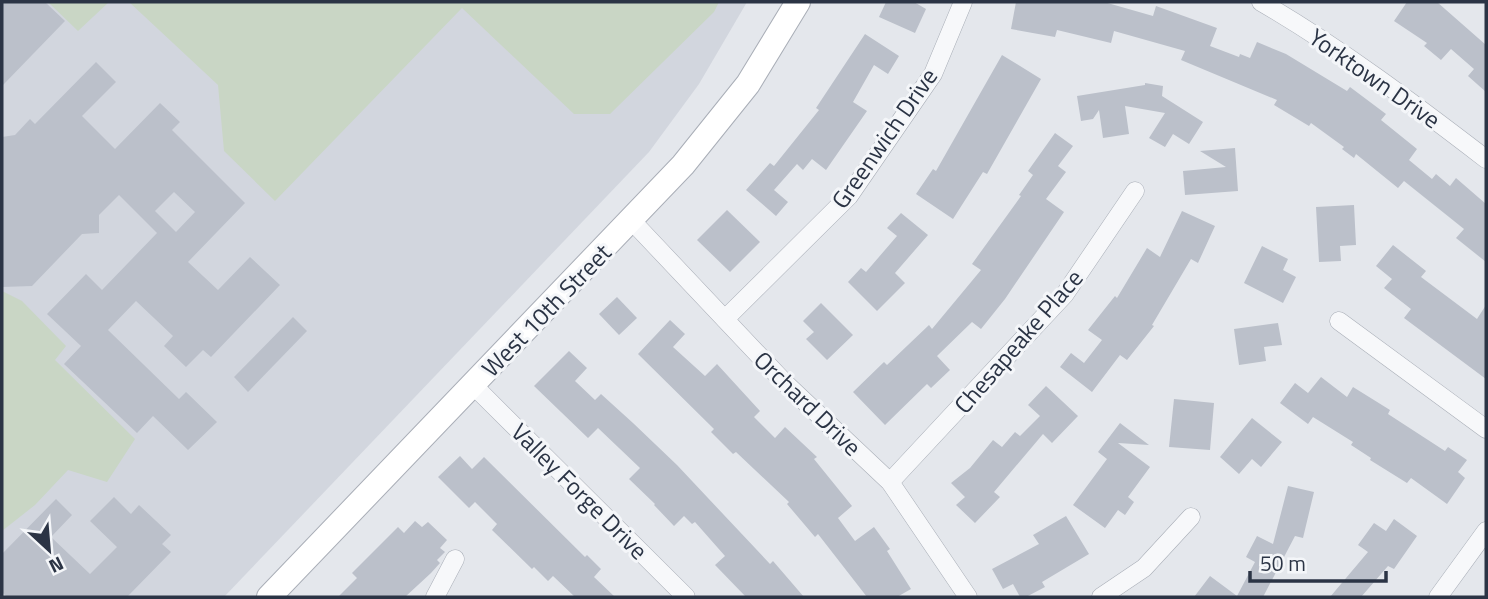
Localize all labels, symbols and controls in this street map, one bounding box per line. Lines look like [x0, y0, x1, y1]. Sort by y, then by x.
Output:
street label: Yorktown Drive [1302, 19, 1448, 137]
street label: Greenwich Drive [822, 60, 946, 216]
street label: West 10th Street [473, 235, 619, 385]
street label: Chesapeake Place [945, 261, 1091, 421]
street label: Orchard Drive [746, 342, 870, 464]
street label: Valley Forge Drive [503, 414, 657, 568]
north arrow [14, 515, 84, 585]
scale bar [1250, 540, 1386, 584]
text: 50 m [1260, 547, 1306, 579]
text: N [44, 550, 69, 582]

